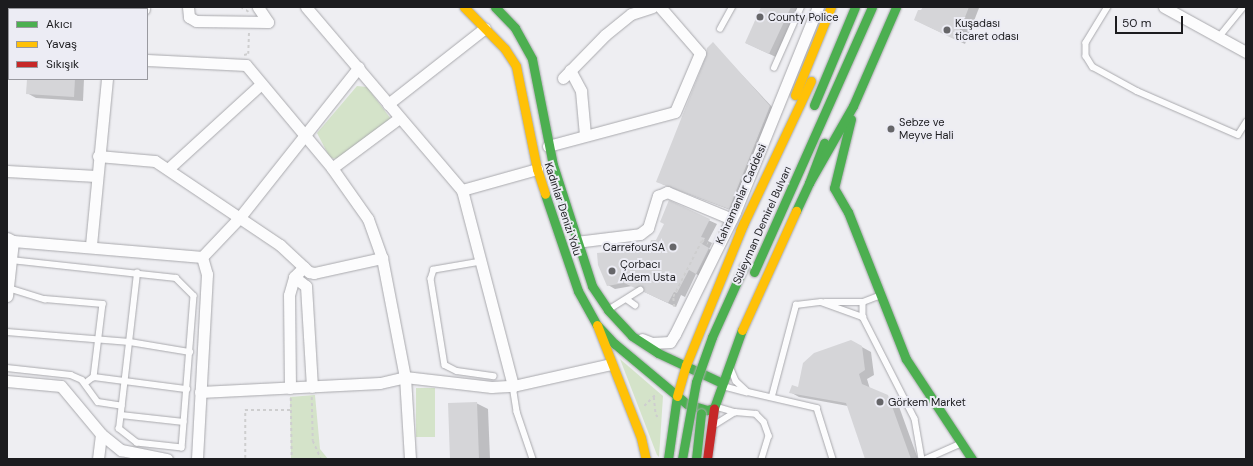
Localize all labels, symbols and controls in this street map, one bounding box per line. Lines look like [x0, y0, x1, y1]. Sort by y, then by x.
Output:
legend [8, 8, 148, 80]
scale bar [1117, 8, 1185, 34]
place label: County Police [768, 10, 839, 24]
marker: County Police [755, 12, 765, 22]
text: 50 m [1122, 15, 1151, 31]
text: Akıcı [46, 16, 72, 32]
place label: Kuşadası ticaret odası [955, 17, 1019, 43]
marker: Kuşadası ticaret odası [942, 25, 952, 35]
text: Yavaş [46, 36, 77, 52]
text: Sıkışık [46, 56, 79, 72]
place label: Sebze ve Meyve Hali [899, 116, 954, 142]
marker: Sebze ve Meyve Hali [886, 124, 896, 134]
street label: Kahramanlar Caddesi [713, 142, 769, 246]
street label: Kadınlar Denizi Yolu [542, 161, 584, 257]
street label: Süleyman Demirel Bulvarı [730, 164, 794, 286]
place label: CarrefourSA [603, 240, 665, 254]
marker: CarrefourSA [668, 242, 678, 252]
place label: Çorbacı Adem Usta [620, 258, 676, 284]
marker: Çorbacı Adem Usta [607, 266, 617, 276]
place label: Görkem Market [888, 395, 966, 409]
marker: Görkem Market [875, 397, 885, 407]

